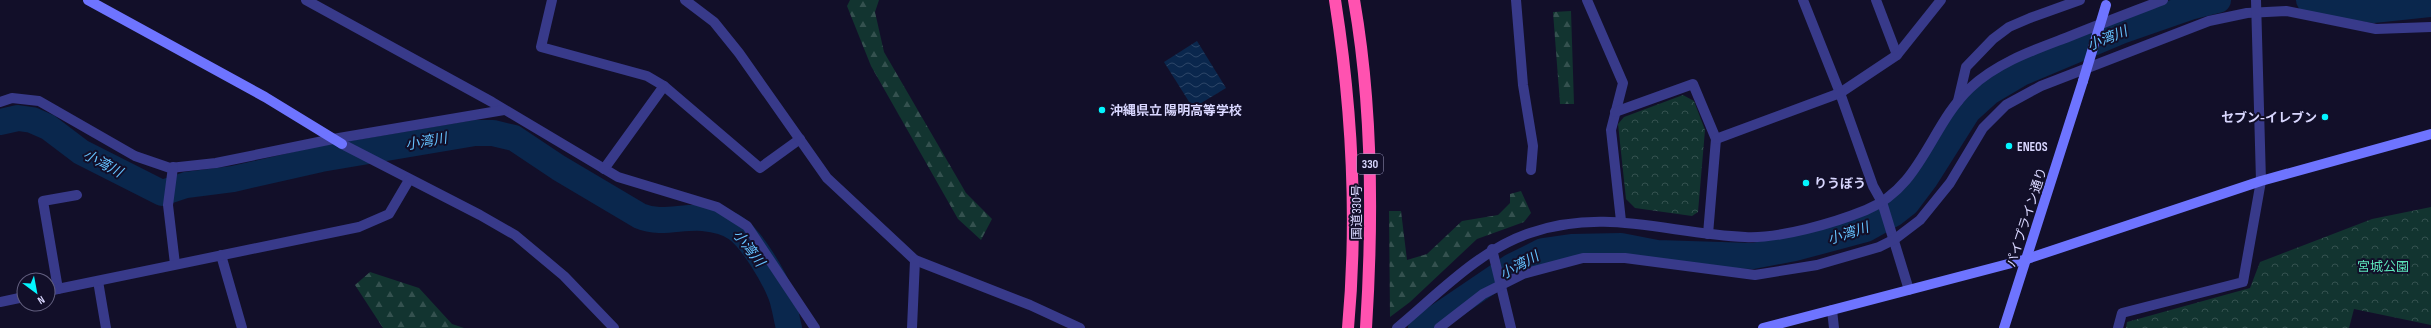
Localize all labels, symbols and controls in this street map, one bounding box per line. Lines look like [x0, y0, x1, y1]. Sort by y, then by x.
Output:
water label: 小湾川 [2085, 22, 2132, 54]
place label: 沖縄県立 陽明高等学校 [1110, 103, 1242, 119]
marker: 沖縄県立 陽明高等学校 [1097, 105, 1107, 115]
place label: セブン-イレブン [2221, 110, 2317, 126]
marker: セブン-イレブン [2320, 112, 2330, 122]
water label: 小湾川 [404, 129, 450, 154]
place label: ENEOS [2017, 139, 2048, 155]
marker: ENEOS [2004, 141, 2014, 151]
water label: 小湾川 [80, 146, 127, 182]
road number: 330 [1357, 154, 1383, 174]
street label: パイプライン通り [2003, 165, 2051, 269]
place label: りうぼう [1814, 176, 1866, 192]
marker: りうぼう [1801, 178, 1811, 188]
street label: 国道330号 [1349, 184, 1365, 240]
water label: 小湾川 [1826, 218, 1873, 248]
water label: 小湾川 [729, 227, 769, 272]
water label: 小湾川 [1497, 247, 1543, 283]
park label: 宮城公園 [2357, 259, 2409, 275]
north arrow [16, 272, 56, 312]
text: N [35, 293, 47, 307]

